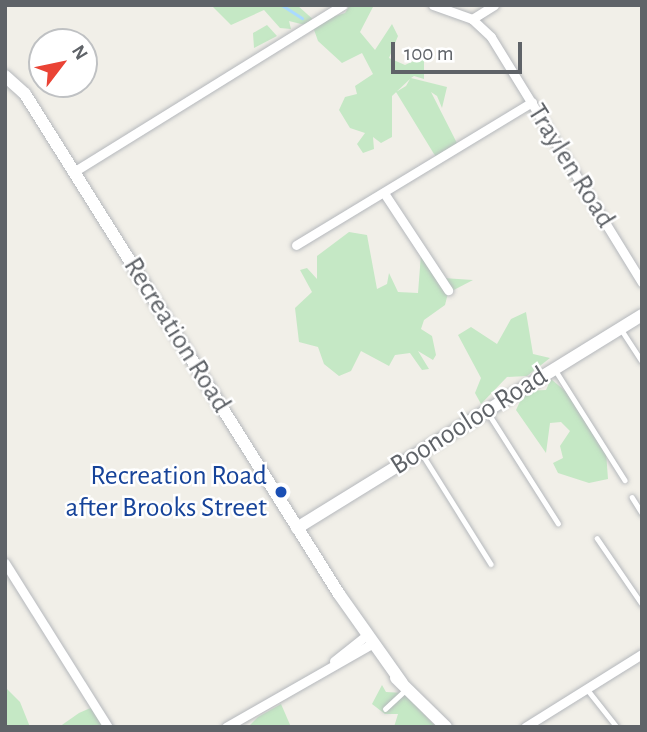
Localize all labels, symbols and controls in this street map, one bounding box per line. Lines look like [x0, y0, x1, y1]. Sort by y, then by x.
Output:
north arrow [28, 28, 98, 98]
scale bar [395, 28, 526, 72]
text: N [68, 42, 91, 63]
text: 100 m [404, 43, 454, 64]
street label: Traylen Road [520, 98, 622, 234]
street label: Recreation Road [116, 251, 238, 419]
street label: Boonooloo Road [384, 359, 554, 483]
place label: Recreation Road after Brooks Street [66, 459, 267, 525]
marker: Recreation Road after Brooks Street [273, 484, 289, 500]

